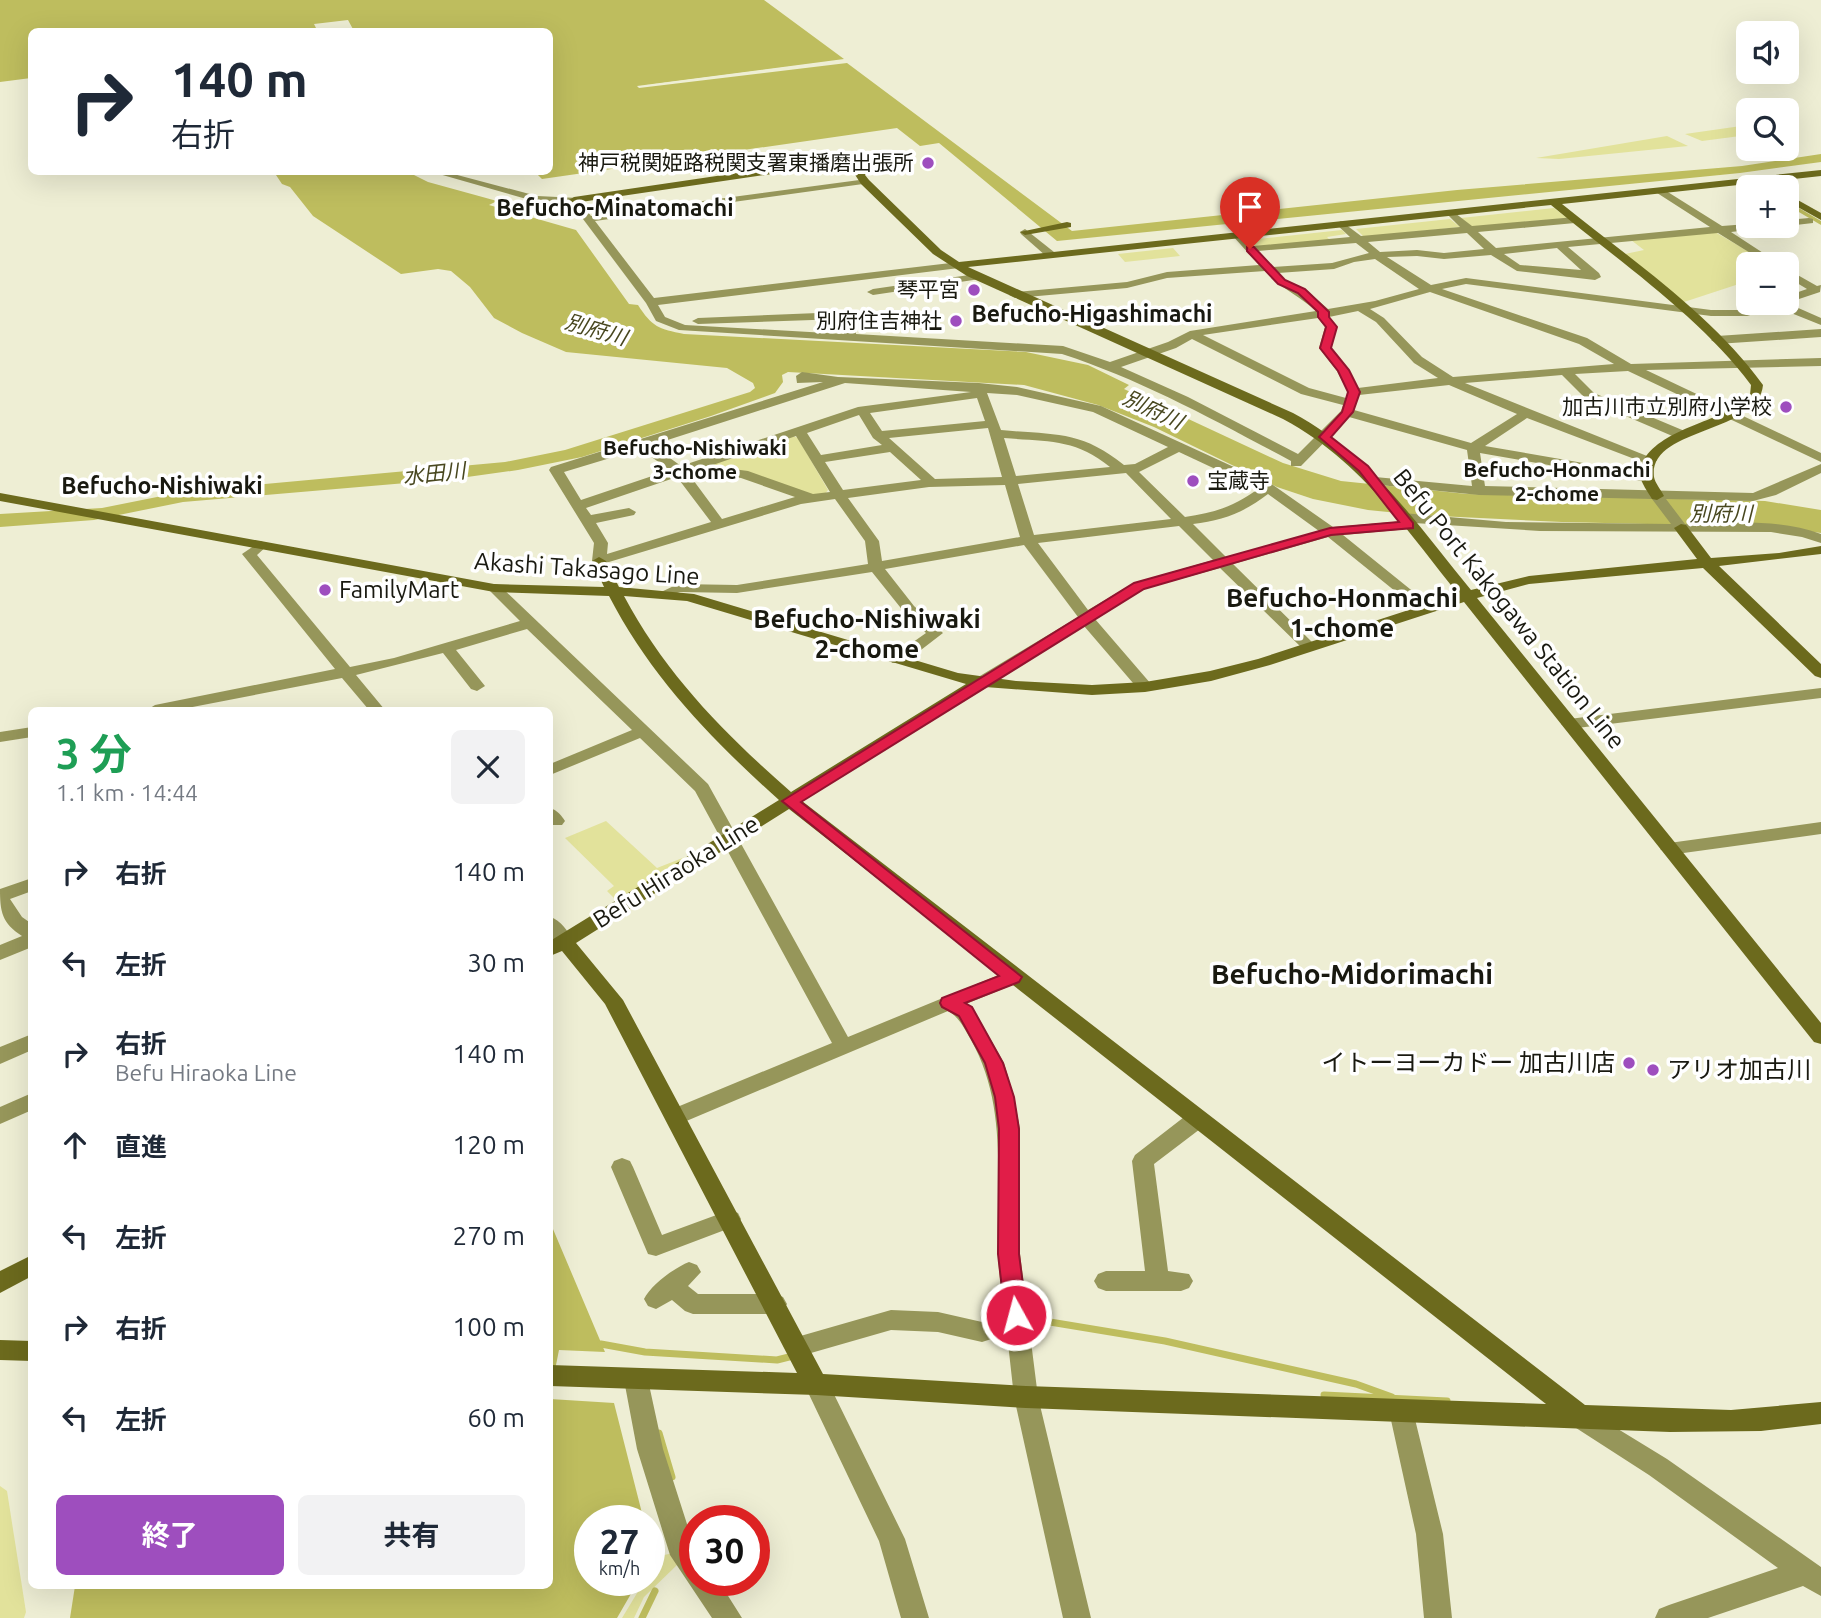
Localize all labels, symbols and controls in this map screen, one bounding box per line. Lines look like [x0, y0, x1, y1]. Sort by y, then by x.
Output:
map controls [1736, 21, 1799, 315]
button: sound [1736, 21, 1799, 84]
text: 140 m [171, 51, 308, 106]
icon: right [56, 56, 147, 147]
button: search [1736, 98, 1799, 161]
text: 右折 [171, 116, 235, 152]
place label: 神戸税関姫路税関支署東播磨出張所 [578, 150, 914, 174]
marker: 神戸税関姫路税関支署東播磨出張所 [920, 155, 936, 171]
button: + [1736, 175, 1799, 238]
pin [1220, 177, 1280, 249]
icon: arrive [1231, 188, 1269, 226]
district label: Befucho-Minatomachi [496, 195, 734, 220]
button: − [1736, 252, 1799, 315]
place label: 琴平宮 [897, 277, 960, 301]
marker: 琴平宮 [966, 282, 982, 298]
district label: Befucho-Higashimachi [971, 301, 1213, 326]
place label: 別府住吉神社 [816, 308, 942, 332]
water label: 別府川 [563, 309, 632, 350]
marker: 別府住吉神社 [948, 313, 964, 329]
water label: 別府川 [1120, 385, 1189, 434]
place label: 加古川市立別府小学校 [1562, 394, 1772, 418]
marker: 加古川市立別府小学校 [1778, 399, 1794, 415]
district label: Befucho-Nishiwaki 3-chome [603, 435, 787, 483]
district label: Befucho-Honmachi 2-chome [1463, 457, 1651, 505]
water label: 水田川 [401, 458, 468, 488]
street label: Befu Port Kakogawa Station Line [1388, 463, 1631, 754]
place label: 宝蔵寺 [1207, 468, 1270, 492]
district label: Befucho-Nishiwaki [61, 473, 263, 498]
marker: 宝蔵寺 [1185, 473, 1201, 489]
water label: 別府川 [1690, 501, 1754, 525]
street label: Akashi Takasago Line [473, 547, 701, 590]
place label: FamilyMart [339, 576, 460, 603]
marker: FamilyMart [317, 582, 333, 598]
district label: Befucho-Honmachi 1-chome [1226, 583, 1458, 642]
district label: Befucho-Nishiwaki 2-chome [753, 604, 981, 663]
text: 3 分 [56, 730, 132, 777]
button: close [451, 730, 525, 804]
text: 1.1 km · 14:44 [56, 780, 198, 805]
street label: Befu Hiraoka Line [588, 810, 763, 933]
icon: right [56, 853, 94, 891]
text: 140 m [453, 857, 525, 886]
text: 右折 [115, 859, 167, 888]
icon: left [56, 944, 94, 982]
text: 30 m [467, 948, 525, 977]
text: 左折 [115, 950, 167, 979]
district label: Befucho-Midorimachi [1211, 958, 1493, 989]
text: 右折 [115, 1029, 167, 1058]
icon: right [56, 1035, 94, 1073]
text: 140 m [453, 1039, 525, 1068]
place label: イトーヨーカドー 加古川店 [1322, 1049, 1615, 1076]
marker: イトーヨーカドー 加古川店 [1621, 1055, 1637, 1071]
place label: アリオ加古川 [1667, 1056, 1811, 1083]
text: Befu Hiraoka Line [115, 1060, 297, 1085]
marker: アリオ加古川 [1645, 1062, 1661, 1078]
icon: ahead [56, 1126, 94, 1164]
text: 120 m [453, 1130, 525, 1159]
text: 直進 [115, 1132, 167, 1161]
icon: left [56, 1217, 94, 1255]
text: 270 m [453, 1221, 525, 1250]
text: 左折 [115, 1223, 167, 1252]
position arrow [979, 1278, 1053, 1352]
icon: right [56, 1308, 94, 1346]
text: 100 m [453, 1312, 525, 1341]
text: 右折 [115, 1314, 167, 1343]
icon: left [56, 1399, 94, 1437]
text: 60 m [467, 1403, 525, 1432]
text: 左折 [115, 1405, 167, 1434]
button: 終了 [56, 1495, 284, 1575]
button: 共有 [298, 1495, 525, 1575]
speed limit sign: 30 [679, 1505, 770, 1596]
text: 27 [600, 1521, 639, 1561]
text: km/h [599, 1558, 640, 1578]

